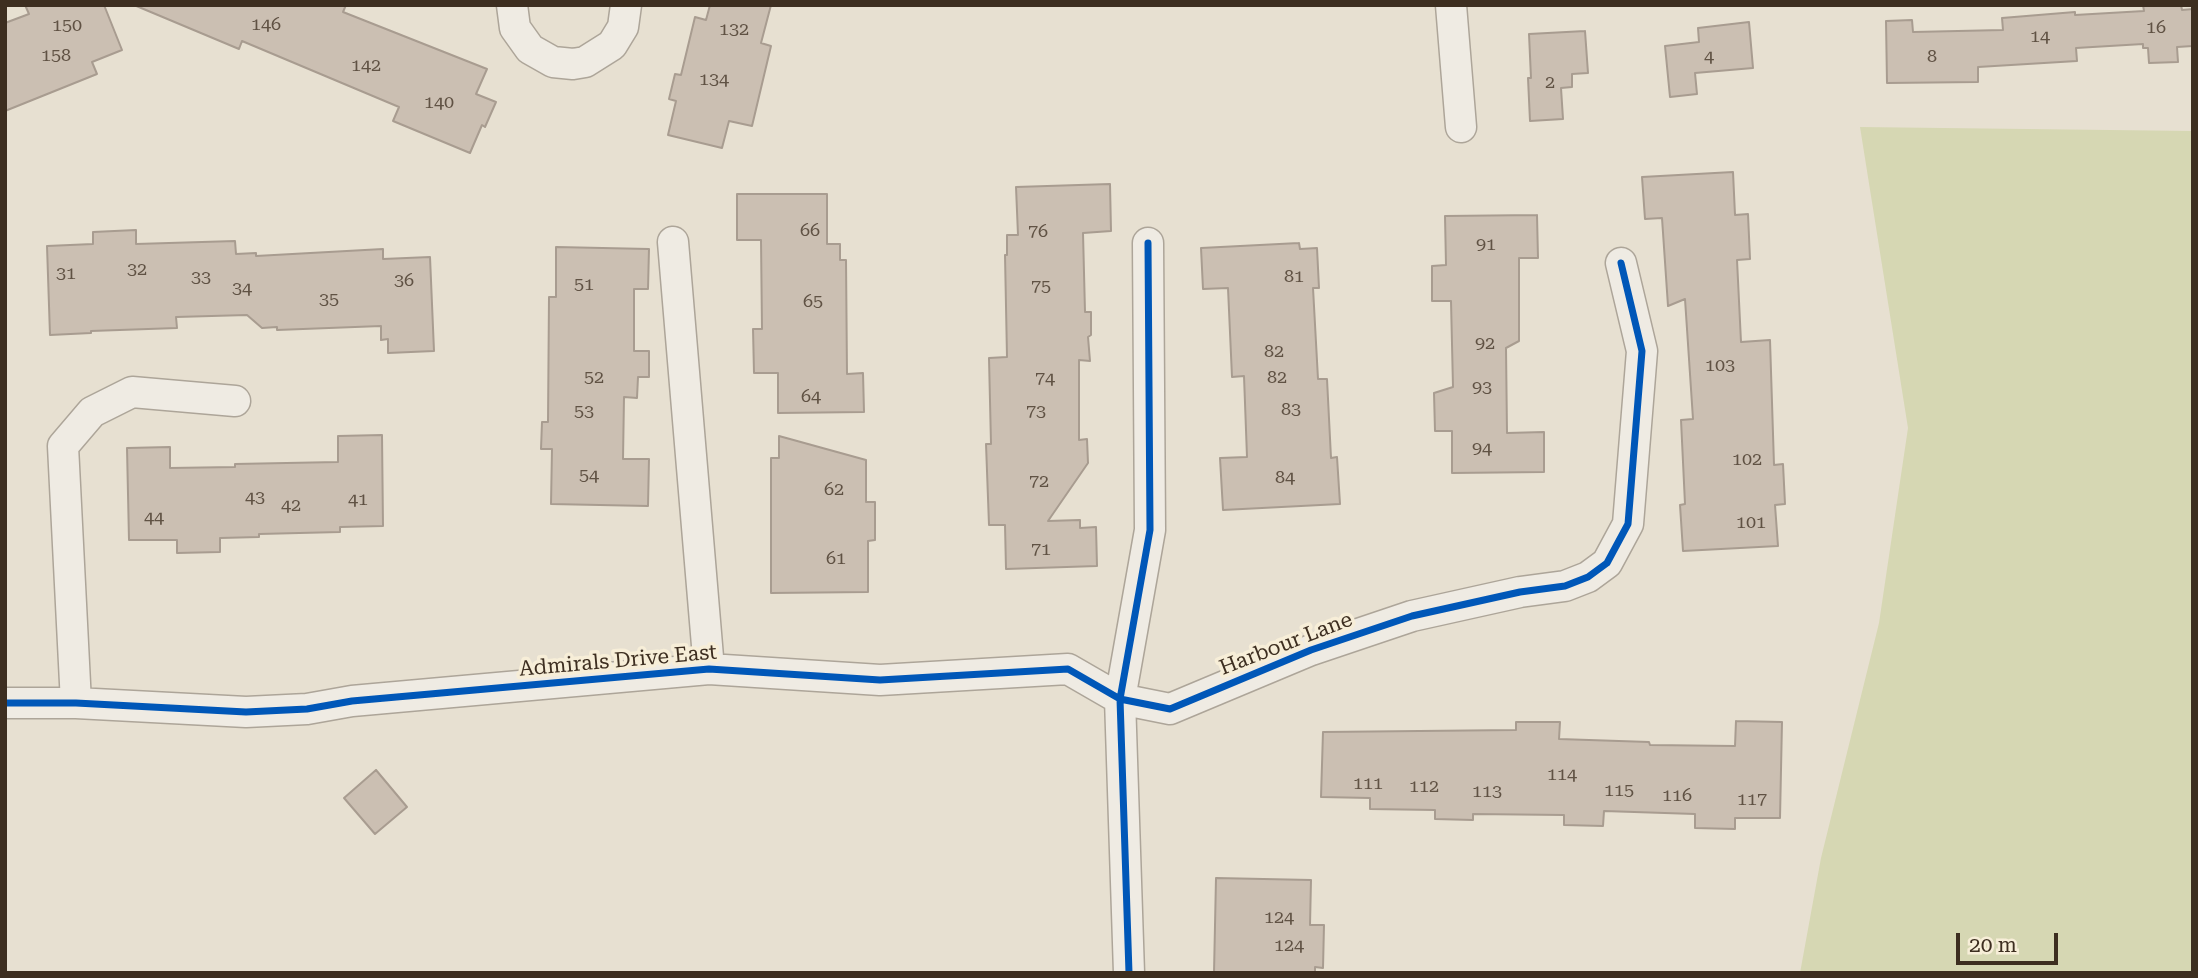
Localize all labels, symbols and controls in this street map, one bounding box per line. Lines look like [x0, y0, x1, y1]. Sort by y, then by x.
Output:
house number: 146 [251, 14, 281, 36]
house number: 150 [52, 15, 82, 37]
house number: 16 [2146, 17, 2166, 39]
house number: 132 [719, 19, 749, 41]
house number: 14 [2030, 26, 2050, 48]
house number: 158 [41, 45, 71, 67]
house number: 4 [1704, 46, 1714, 68]
house number: 8 [1927, 46, 1937, 68]
house number: 142 [351, 55, 381, 77]
house number: 134 [699, 69, 729, 91]
house number: 2 [1545, 72, 1555, 94]
house number: 140 [424, 92, 454, 114]
house number: 66 [800, 220, 820, 242]
house number: 76 [1028, 221, 1048, 243]
house number: 91 [1476, 234, 1496, 256]
house number: 32 [127, 259, 147, 281]
house number: 31 [56, 263, 76, 285]
house number: 81 [1284, 266, 1304, 288]
house number: 33 [191, 267, 211, 289]
house number: 36 [394, 270, 414, 292]
house number: 51 [574, 274, 594, 296]
house number: 75 [1031, 276, 1051, 298]
house number: 34 [232, 278, 252, 300]
house number: 35 [319, 289, 339, 311]
house number: 65 [803, 291, 823, 313]
house number: 92 [1475, 333, 1495, 355]
house number: 82 [1264, 341, 1284, 363]
house number: 103 [1705, 355, 1735, 377]
house number: 52 [584, 367, 604, 389]
house number: 82 [1267, 367, 1287, 389]
house number: 74 [1035, 368, 1055, 390]
house number: 93 [1472, 377, 1492, 399]
house number: 64 [801, 386, 821, 408]
house number: 83 [1281, 399, 1301, 421]
house number: 53 [574, 401, 594, 423]
house number: 73 [1026, 401, 1046, 423]
house number: 94 [1472, 438, 1492, 460]
house number: 102 [1732, 449, 1762, 471]
house number: 54 [579, 465, 599, 487]
house number: 84 [1275, 467, 1295, 489]
house number: 72 [1029, 471, 1049, 493]
house number: 62 [824, 479, 844, 501]
house number: 43 [245, 487, 265, 509]
house number: 41 [348, 489, 368, 511]
house number: 42 [281, 495, 301, 517]
house number: 44 [144, 507, 164, 529]
house number: 101 [1736, 512, 1766, 534]
house number: 71 [1031, 539, 1051, 561]
house number: 61 [826, 548, 846, 570]
street label: Harbour Lane [1216, 607, 1356, 681]
street label: Admirals Drive East [518, 640, 718, 682]
house number: 114 [1547, 764, 1577, 786]
house number: 111 [1353, 773, 1383, 795]
house number: 112 [1409, 776, 1439, 798]
house number: 115 [1604, 780, 1634, 802]
house number: 113 [1472, 781, 1502, 803]
house number: 116 [1662, 785, 1692, 807]
house number: 117 [1737, 789, 1767, 811]
house number: 124 [1264, 907, 1294, 929]
scale bar [1960, 918, 2062, 962]
text: 20 m [1969, 933, 2017, 957]
house number: 124 [1274, 935, 1304, 957]

